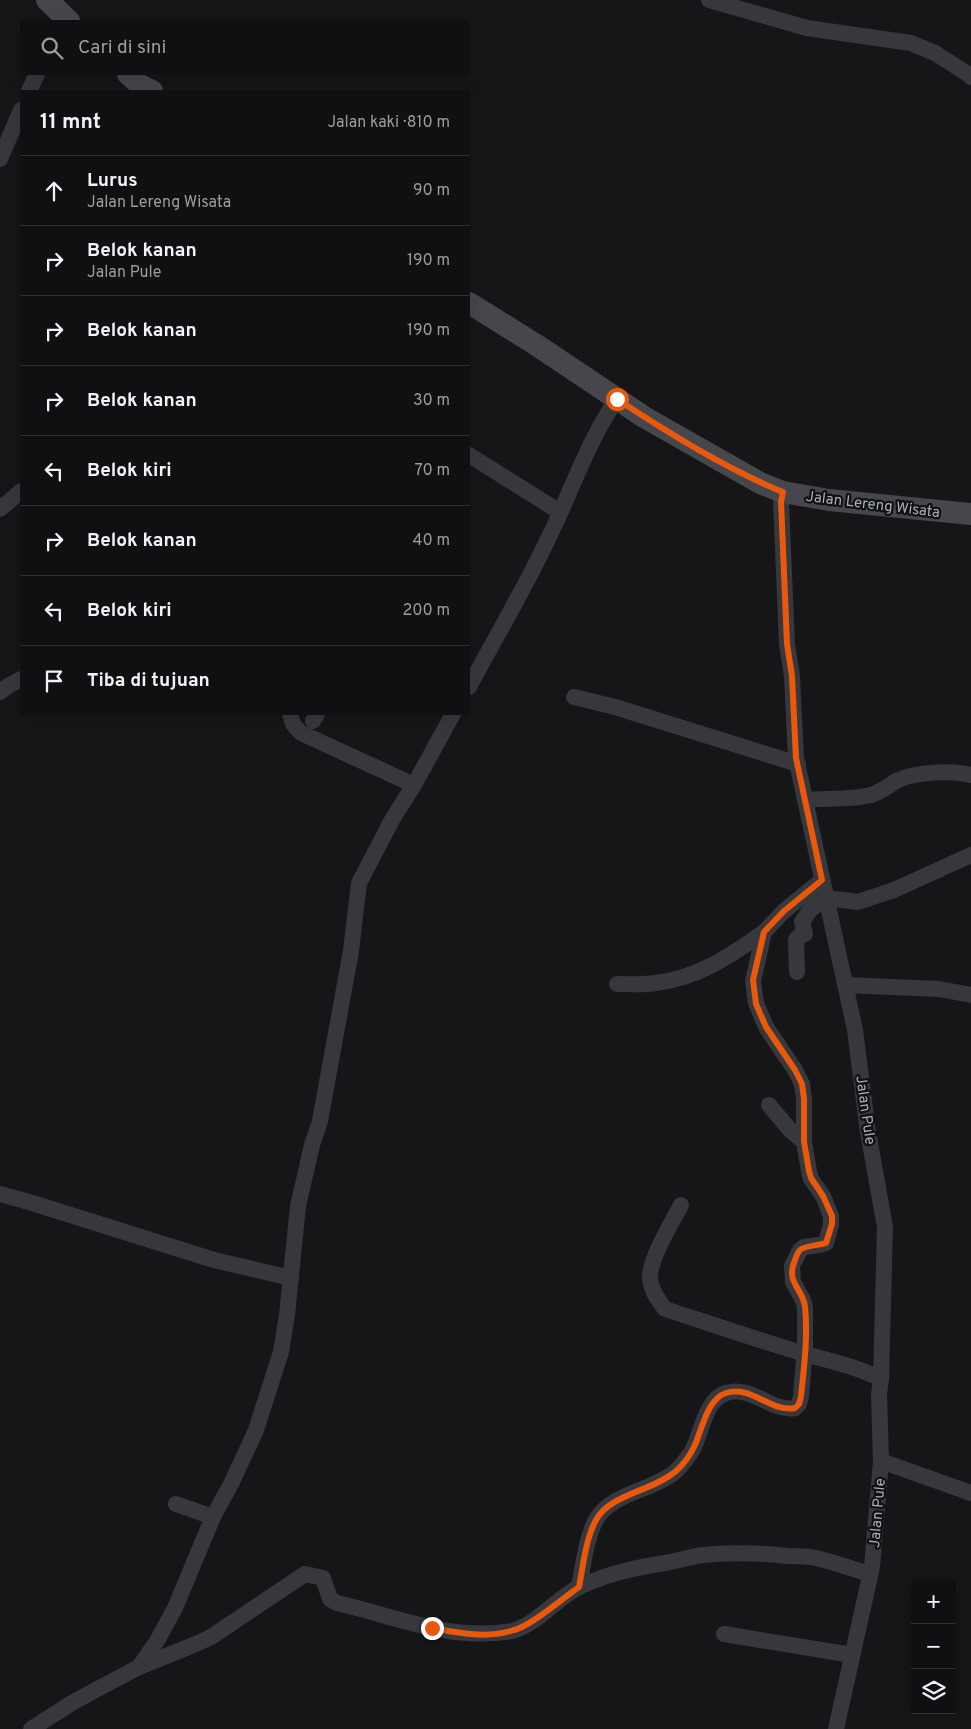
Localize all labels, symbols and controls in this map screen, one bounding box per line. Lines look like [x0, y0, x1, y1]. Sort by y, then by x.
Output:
search box [20, 20, 470, 75]
icon: search [38, 34, 66, 62]
text: Cari di sini [78, 36, 166, 60]
text: 11 mnt [40, 109, 101, 136]
text: Jalan kaki · 810 m [327, 113, 450, 133]
text: Lurus [87, 169, 138, 193]
icon: ahead [40, 177, 68, 205]
text: 90 m [413, 181, 450, 201]
text: Jalan Lereng Wisata [87, 193, 231, 213]
text: Belok kanan [87, 239, 197, 263]
icon: right [40, 247, 68, 275]
text: 190 m [407, 251, 450, 271]
text: Jalan Pule [87, 263, 161, 283]
icon: right [40, 317, 68, 345]
text: Belok kanan [87, 319, 197, 343]
text: 190 m [407, 321, 450, 341]
icon: right [40, 387, 68, 415]
route start [606, 388, 629, 411]
text: Belok kanan [87, 389, 197, 413]
text: 30 m [413, 391, 450, 411]
icon: left [40, 457, 68, 485]
text: Belok kiri [87, 459, 172, 483]
text: 70 m [415, 461, 450, 481]
street label: Jalan Lereng Wisata [805, 488, 941, 523]
icon: right [40, 527, 68, 555]
text: Belok kanan [87, 529, 197, 553]
text: 40 m [412, 531, 450, 551]
icon: left [40, 597, 68, 625]
text: Belok kiri [87, 599, 172, 623]
text: 200 m [402, 601, 450, 621]
icon: arrive [40, 667, 68, 695]
text: Tiba di tujuan [87, 669, 210, 693]
street label: Jalan Pule [850, 1074, 879, 1146]
street label: Jalan Pule [866, 1478, 891, 1549]
map controls [911, 1579, 956, 1714]
button: + [911, 1579, 956, 1624]
route end [421, 1617, 444, 1640]
button: − [911, 1624, 956, 1669]
button: layers [911, 1669, 956, 1714]

